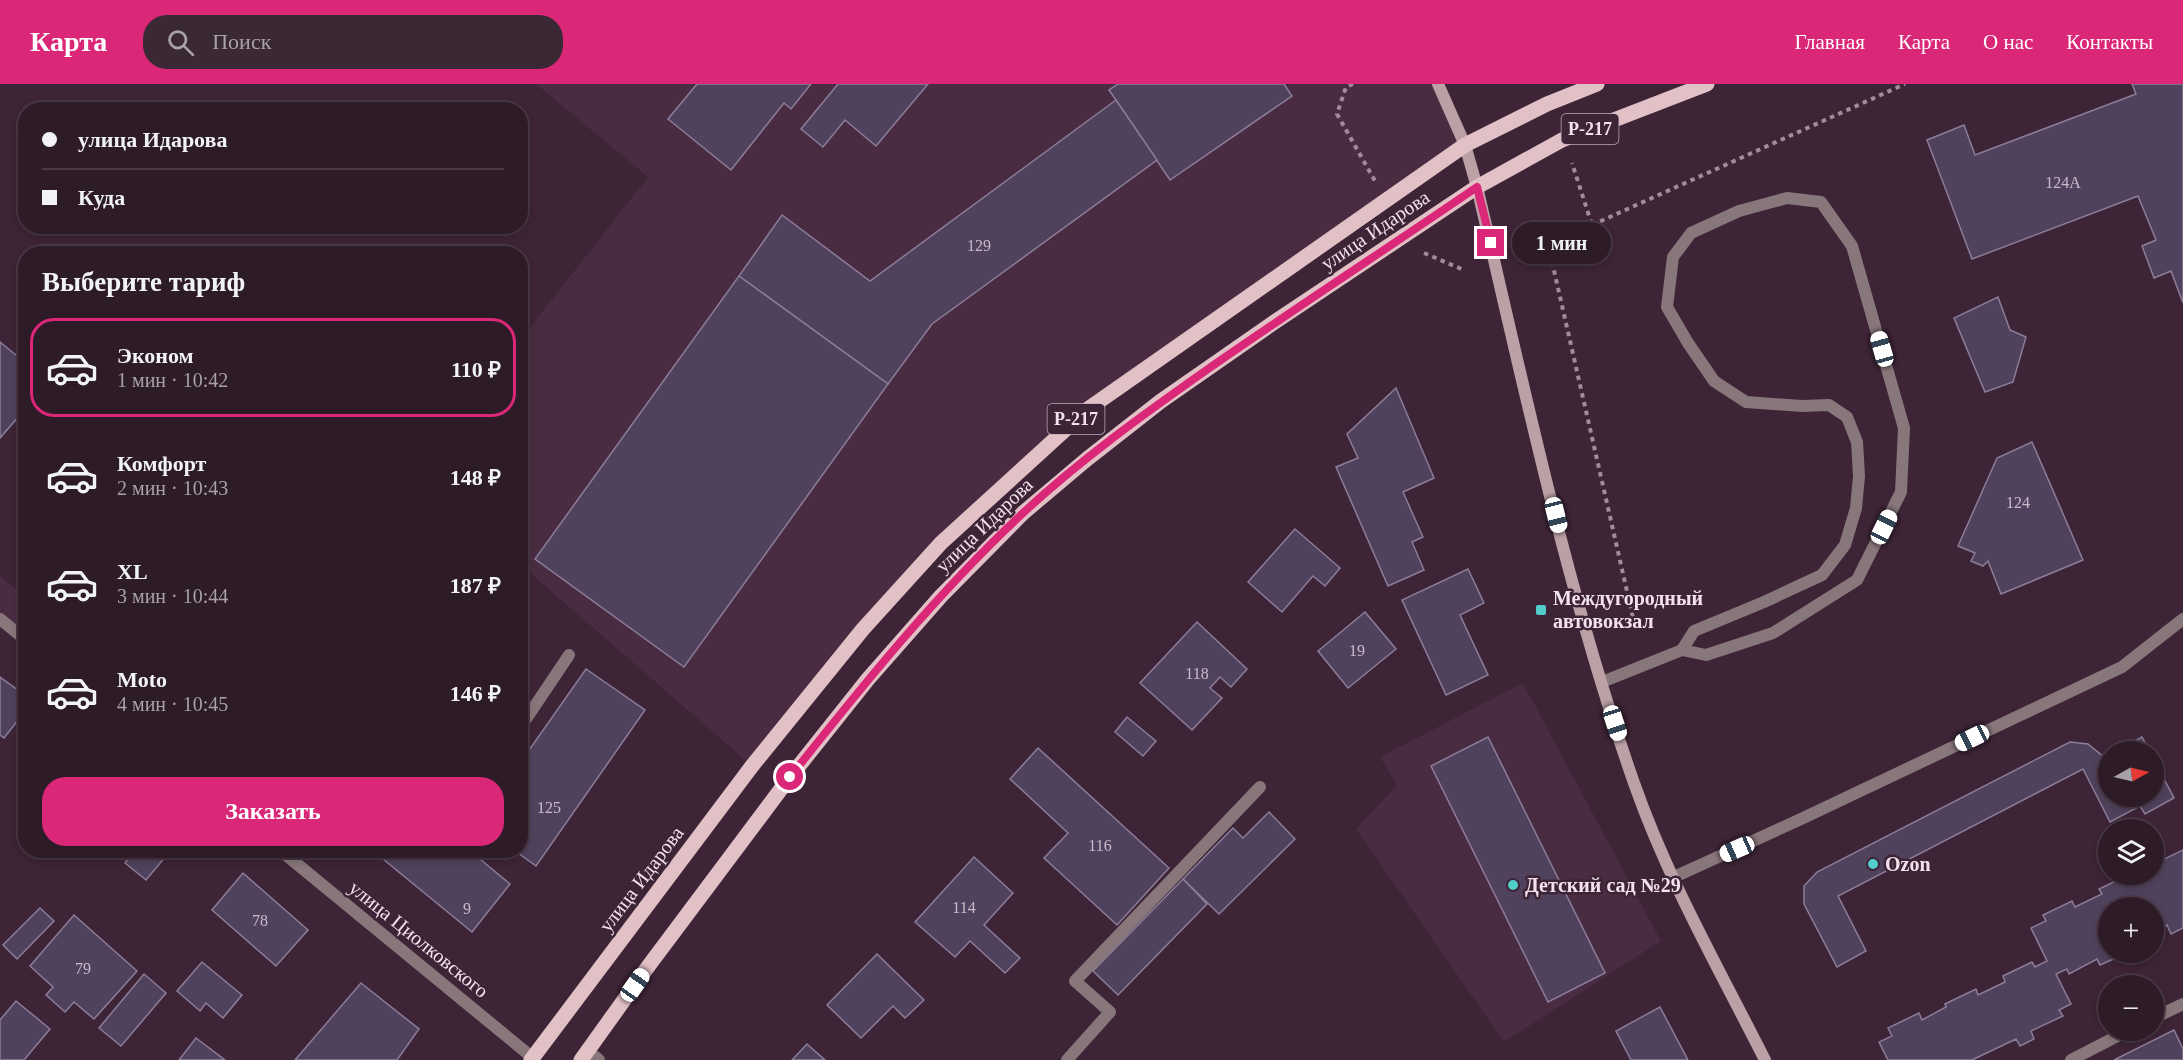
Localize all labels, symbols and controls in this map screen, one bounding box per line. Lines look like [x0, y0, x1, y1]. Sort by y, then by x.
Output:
search box [143, 15, 563, 69]
text: Карта [30, 26, 107, 57]
icon: search [164, 26, 197, 59]
text: Поиск [212, 29, 271, 54]
text: Главная [1795, 30, 1865, 54]
text: Карта [1898, 30, 1950, 54]
text: О нас [1983, 30, 2033, 54]
text: Контакты [2066, 30, 2153, 54]
road number: Р-217 [1562, 114, 1618, 144]
text: улица Идарова [78, 127, 227, 152]
house number: 124А [2045, 174, 2081, 191]
text: Куда [78, 185, 125, 210]
street label: улица Идарова [1317, 186, 1434, 275]
callout: 1 мин [1512, 222, 1611, 264]
route end [1477, 229, 1504, 256]
text: 1 мин [1536, 232, 1587, 254]
house number: 129 [967, 237, 991, 254]
text: Выберите тариф [42, 267, 245, 297]
car [1868, 329, 1896, 369]
icon: car [45, 341, 99, 395]
text: Эконом [117, 343, 194, 368]
text: 110 ₽ [451, 357, 501, 382]
text: 1 мин · 10:42 [117, 369, 228, 391]
road number: Р-217 [1048, 404, 1104, 434]
icon: car [45, 449, 99, 503]
text: Комфорт [117, 451, 206, 476]
text: 148 ₽ [450, 465, 501, 490]
street label: улица Идарова [931, 473, 1038, 577]
text: 2 мин · 10:43 [117, 477, 228, 499]
house number: 124 [2006, 494, 2030, 511]
car [1543, 495, 1569, 535]
car [1868, 507, 1900, 547]
icon: car [45, 557, 99, 611]
text: XL [117, 559, 148, 584]
text: 187 ₽ [450, 573, 501, 598]
text: 3 мин · 10:44 [117, 585, 228, 607]
place label: Междугородный автовокзал [1553, 587, 1703, 632]
marker: Междугородный автовокзал [1534, 603, 1548, 617]
house number: 19 [1349, 642, 1365, 659]
icon: car [45, 665, 99, 719]
house number: 118 [1185, 665, 1209, 682]
text: Moto [117, 667, 167, 692]
text: 146 ₽ [450, 681, 501, 706]
text: 4 мин · 10:45 [117, 693, 228, 715]
car [1601, 703, 1629, 743]
car [1952, 722, 1992, 754]
north arrow [2098, 741, 2164, 807]
map controls [2098, 741, 2164, 1041]
route start [776, 763, 803, 790]
button: Заказать [42, 777, 504, 846]
house number: 125 [537, 799, 561, 816]
button: layers [2098, 819, 2164, 885]
street label: улица Идарова [594, 822, 689, 937]
car [1717, 833, 1757, 865]
house number: 116 [1088, 837, 1112, 854]
place label: Ozon [1885, 853, 1931, 875]
marker: Ozon [1866, 857, 1880, 871]
place label: Детский сад №29 [1525, 874, 1681, 897]
street label: улица Циолковского [344, 876, 493, 1003]
marker: Детский сад №29 [1506, 878, 1520, 892]
button: + [2098, 897, 2164, 963]
house number: 114 [952, 899, 976, 916]
house number: 9 [463, 900, 471, 917]
house number: 78 [252, 912, 268, 929]
house number: 79 [75, 960, 91, 977]
car [617, 965, 653, 1005]
button: − [2098, 975, 2164, 1041]

